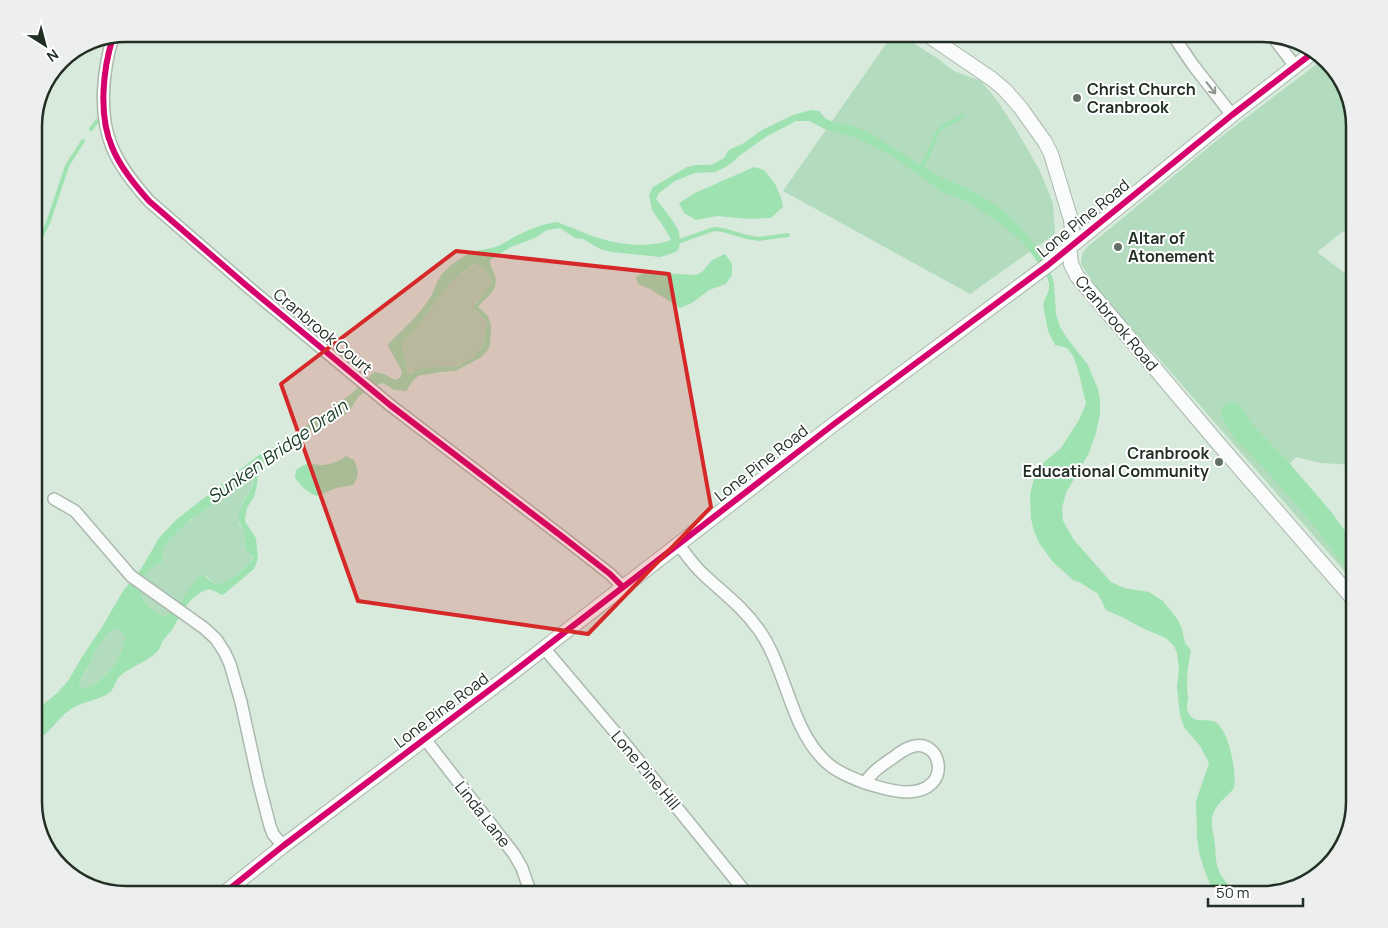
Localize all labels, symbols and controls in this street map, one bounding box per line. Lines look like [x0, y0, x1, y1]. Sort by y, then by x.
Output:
north arrow [20, 20, 70, 70]
text: N [43, 45, 63, 67]
place label: Christ Church Cranbrook [1087, 78, 1196, 118]
one-way arrow [1205, 81, 1216, 94]
marker: Christ Church Cranbrook [1071, 92, 1083, 104]
street label: Lone Pine Road [1032, 174, 1134, 262]
place label: Altar of Atonement [1128, 227, 1215, 267]
marker: Altar of Atonement [1112, 241, 1124, 253]
street label: Cranbrook Road [1071, 271, 1163, 375]
street label: Cranbrook Court [269, 283, 377, 379]
water label: Sunken Bridge Drain [202, 393, 353, 508]
street label: Lone Pine Road [710, 420, 812, 506]
place label: Cranbrook Educational Community [1023, 442, 1209, 482]
marker: Cranbrook Educational Community [1213, 456, 1225, 468]
street label: Lone Pine Road [389, 667, 493, 753]
street label: Lone Pine Hill [606, 726, 686, 814]
street label: Linda Lane [450, 776, 516, 852]
scale bar [1208, 876, 1303, 908]
text: 50 m [1216, 882, 1250, 903]

